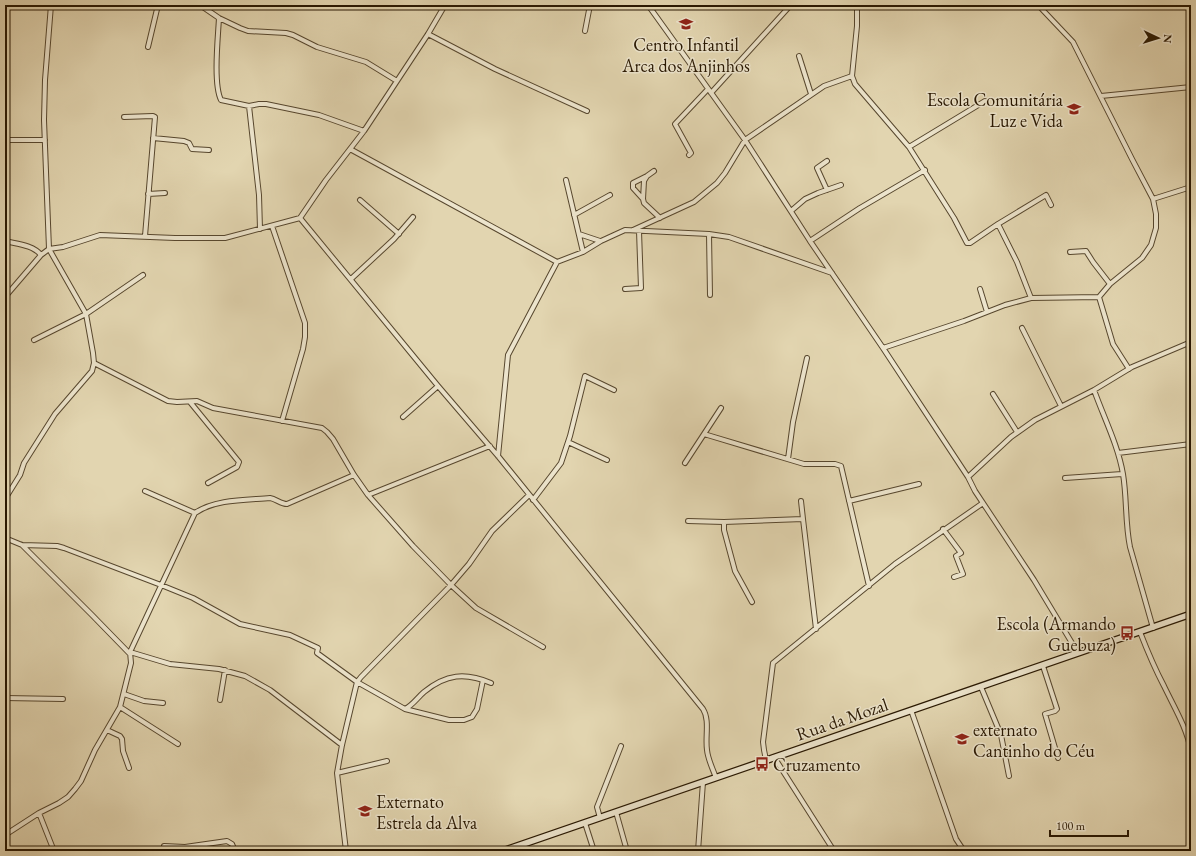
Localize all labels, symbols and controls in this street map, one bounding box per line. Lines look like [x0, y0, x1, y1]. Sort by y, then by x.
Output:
school or university icon: Centro Infantil Arca dos Anjinhos [678, 16, 694, 32]
north arrow [1138, 18, 1178, 58]
place label: Centro Infantil Arca dos Anjinhos [621, 33, 750, 77]
text: N [1161, 34, 1175, 44]
place label: Escola Comunitária Luz e Vida [927, 88, 1064, 132]
school or university icon: Escola Comunitária Luz e Vida [1066, 101, 1082, 117]
place label: Escola (Armando Guebuza) [996, 612, 1116, 656]
bus stop icon: Escola (Armando Guebuza) [1119, 625, 1135, 641]
street label: Rua da Mozal [793, 693, 891, 745]
place label: externato Cantinho do Céu [973, 718, 1095, 762]
school or university icon: externato Cantinho do Céu [954, 731, 970, 747]
place label: Cruzamento [773, 753, 860, 776]
bus stop icon: Cruzamento [754, 756, 770, 772]
place label: Externato Estrela da Alva [376, 790, 478, 834]
school or university icon: Externato Estrela da Alva [357, 803, 373, 819]
scale bar [1050, 812, 1128, 838]
text: 100 m [1056, 818, 1086, 834]

